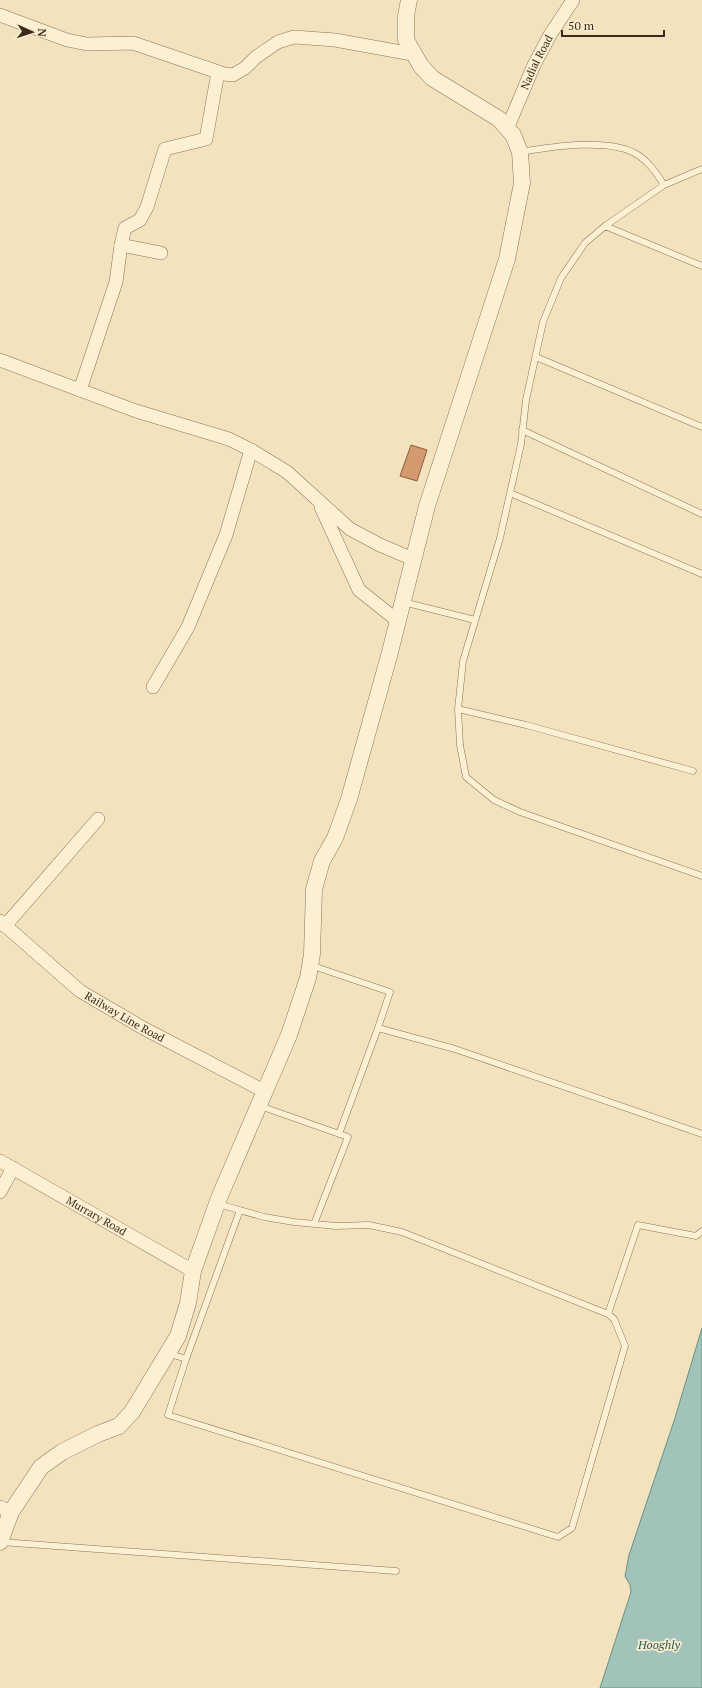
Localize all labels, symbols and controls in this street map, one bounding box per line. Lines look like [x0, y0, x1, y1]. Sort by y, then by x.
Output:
north arrow [12, 12, 52, 52]
scale bar [562, 12, 664, 38]
text: 50 m [568, 18, 595, 33]
text: N [35, 28, 49, 38]
street label: Nadial Road [517, 32, 556, 92]
street label: Railway Line Road [82, 988, 167, 1045]
street label: Murrary Road [64, 1193, 129, 1239]
water label: Hooghly [637, 1637, 681, 1652]

